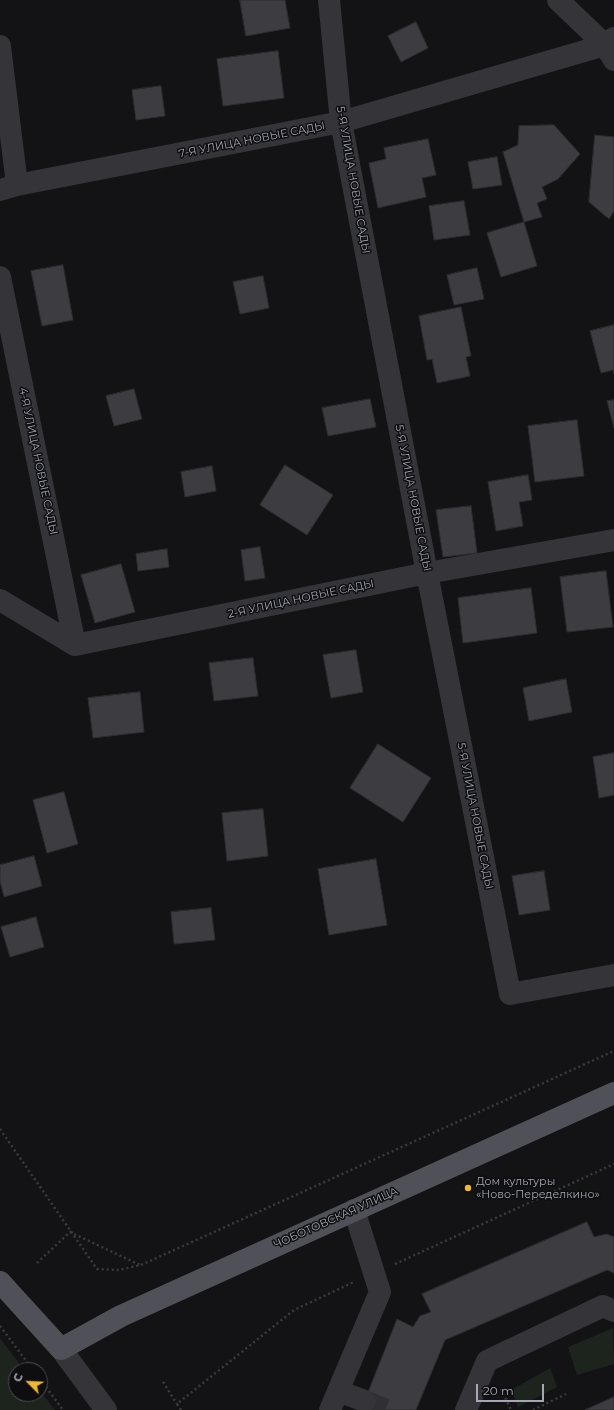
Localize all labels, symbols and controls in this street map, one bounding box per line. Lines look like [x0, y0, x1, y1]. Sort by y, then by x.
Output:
street label: 5-Я УЛИЦА НОВЫЕ САДЫ [334, 105, 372, 255]
street label: 7-Я УЛИЦА НОВЫЕ САДЫ [178, 119, 326, 161]
street label: 4-Я УЛИЦА НОВЫЕ САДЫ [16, 386, 60, 536]
street label: 5-Я УЛИЦА НОВЫЕ САДЫ [392, 424, 434, 572]
street label: 2-Я УЛИЦА НОВЫЕ САДЫ [227, 577, 375, 621]
street label: 5-Я УЛИЦА НОВЫЕ САДЫ [454, 742, 496, 890]
place label: Дом культуры «Ново-Переделкино» [476, 1175, 600, 1201]
marker: Дом культуры «Ново-Переделкино» [463, 1183, 473, 1193]
street label: ЧОБОТОВСКАЯ УЛИЦА [272, 1185, 400, 1251]
north arrow [8, 1362, 48, 1402]
text: С [10, 1371, 26, 1384]
scale bar [478, 1376, 546, 1402]
text: 20 m [483, 1383, 514, 1398]

